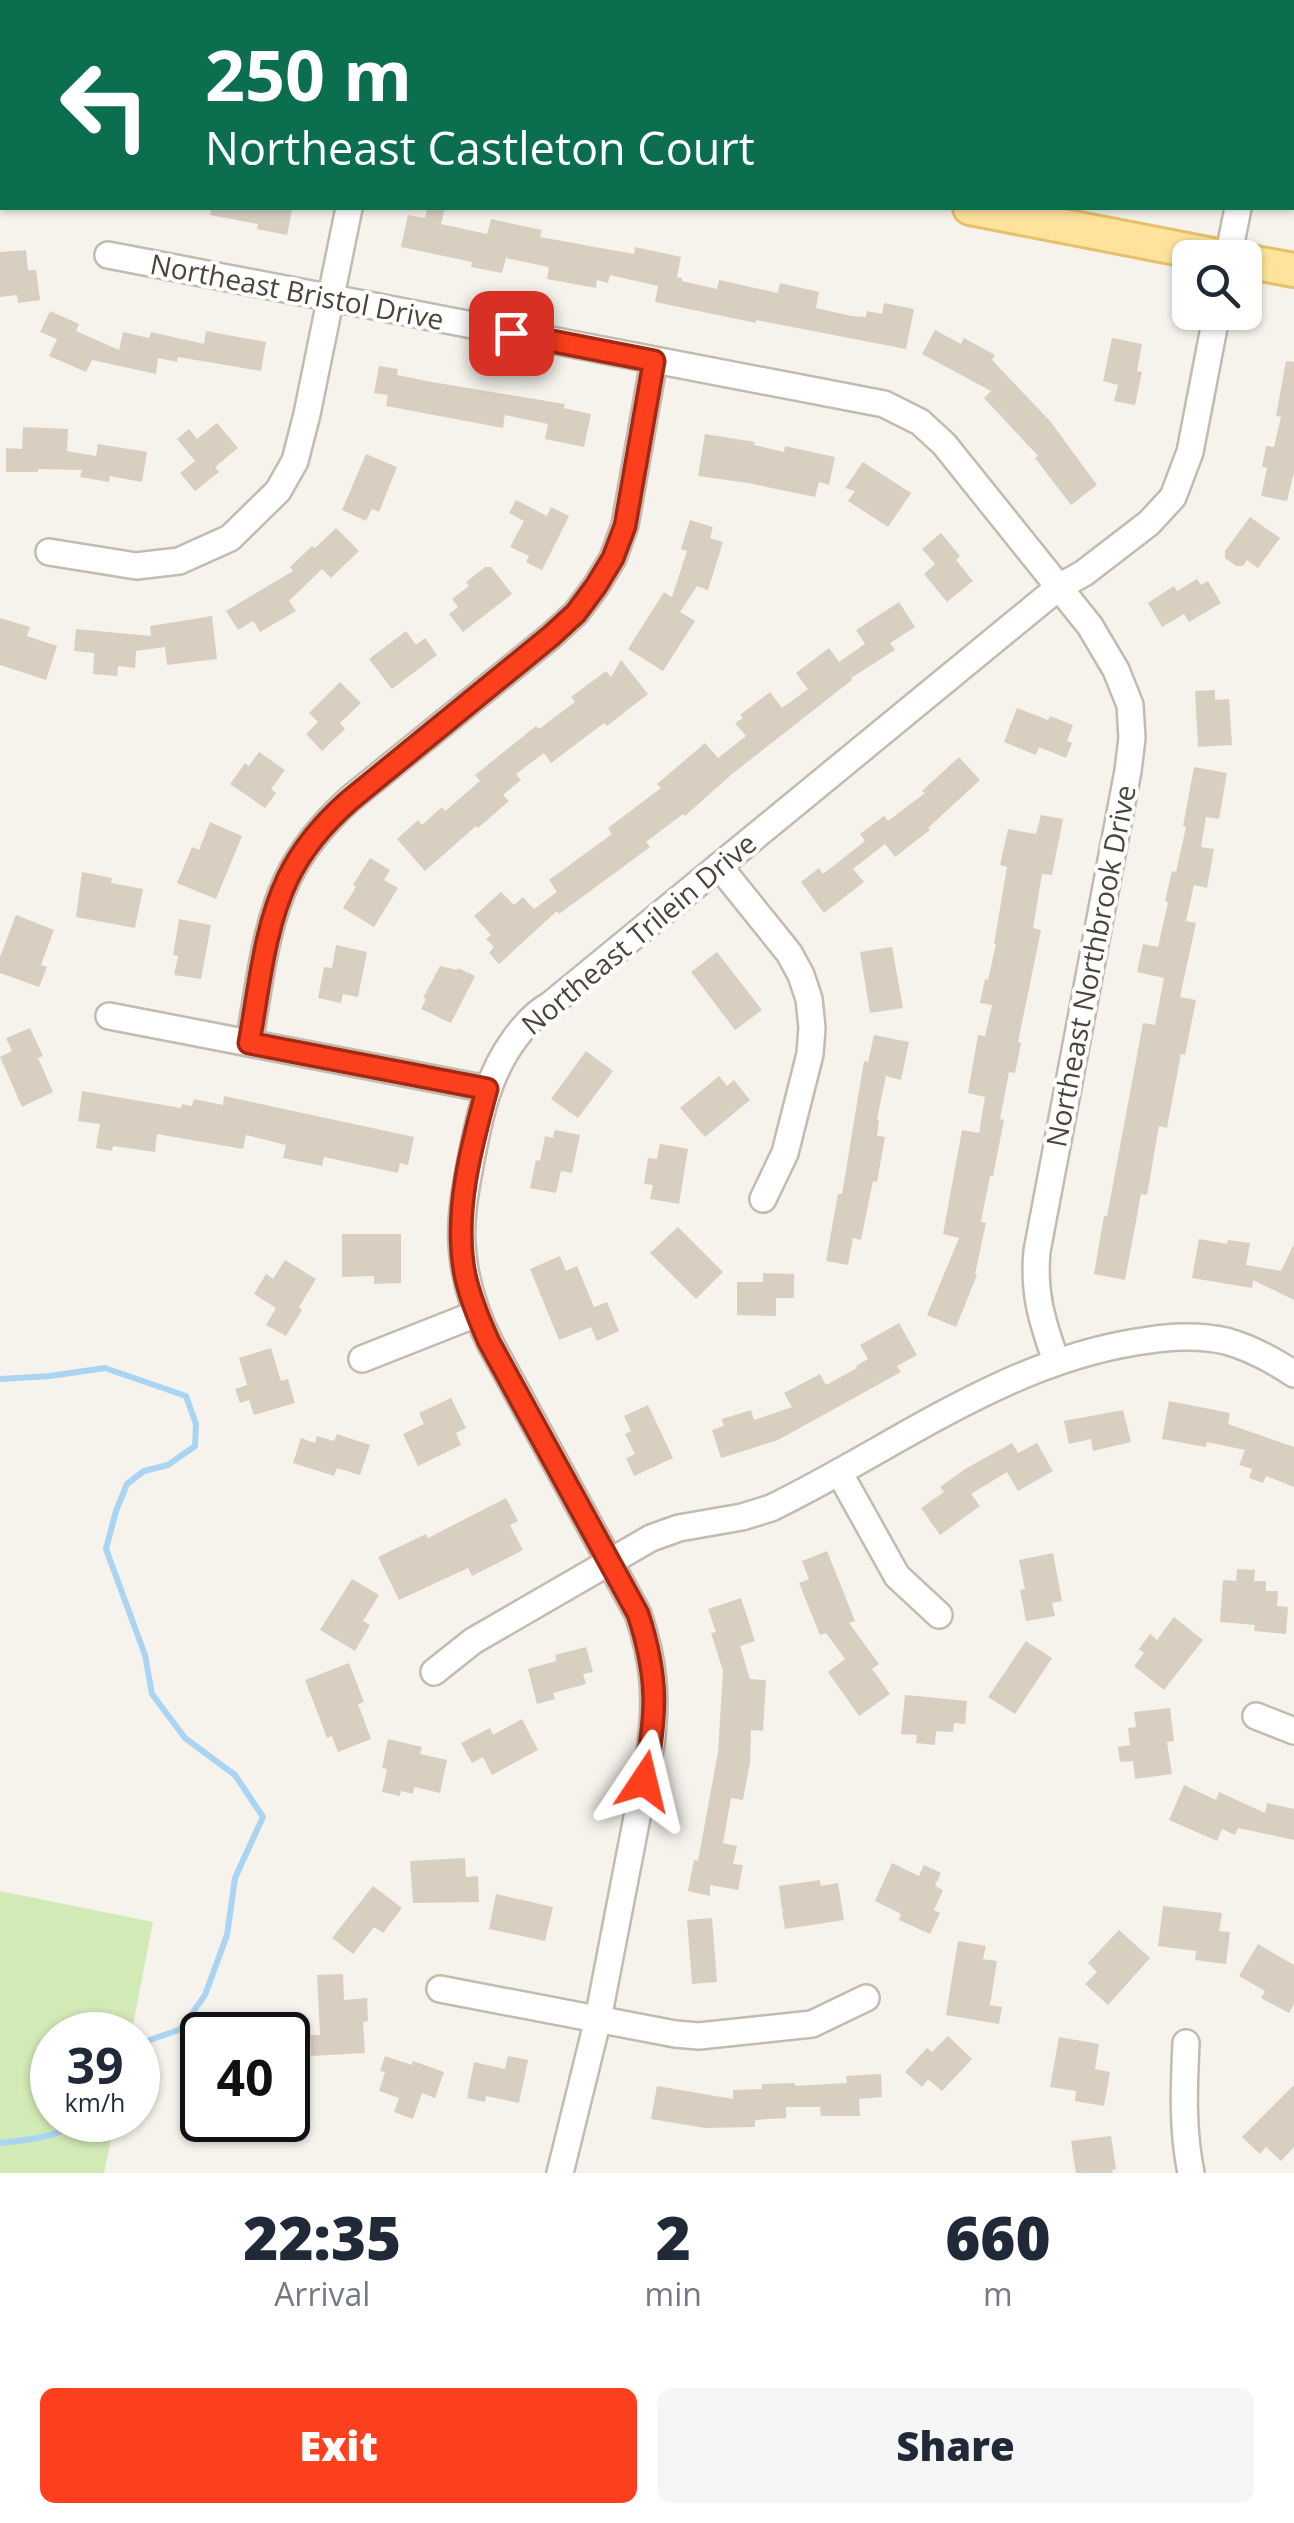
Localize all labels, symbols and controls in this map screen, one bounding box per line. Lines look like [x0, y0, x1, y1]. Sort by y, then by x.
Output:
text: 250 m [205, 26, 412, 122]
icon: left [40, 40, 170, 170]
text: Northeast Castleton Court [205, 117, 755, 178]
map controls [1172, 240, 1262, 330]
button: search [1172, 240, 1262, 330]
street label: Northeast Bristol Drive [147, 244, 447, 338]
pin [469, 291, 554, 376]
icon: arrive [484, 306, 539, 361]
street label: Northeast Northbrook Drive [1036, 782, 1144, 1150]
street label: Northeast Trilein Drive [513, 824, 764, 1043]
position arrow [592, 1729, 696, 1833]
speed limit sign: 40 [180, 2012, 310, 2142]
text: 39 [66, 2031, 124, 2099]
text: km/h [65, 2085, 125, 2119]
text: 22:35 [243, 2196, 401, 2278]
text: 2 [656, 2196, 691, 2278]
text: 660 [945, 2196, 1051, 2278]
text: Arrival [274, 2272, 370, 2315]
text: min [645, 2272, 702, 2315]
text: m [983, 2272, 1013, 2315]
button: Exit [40, 2388, 637, 2503]
button: Share [657, 2388, 1254, 2503]

